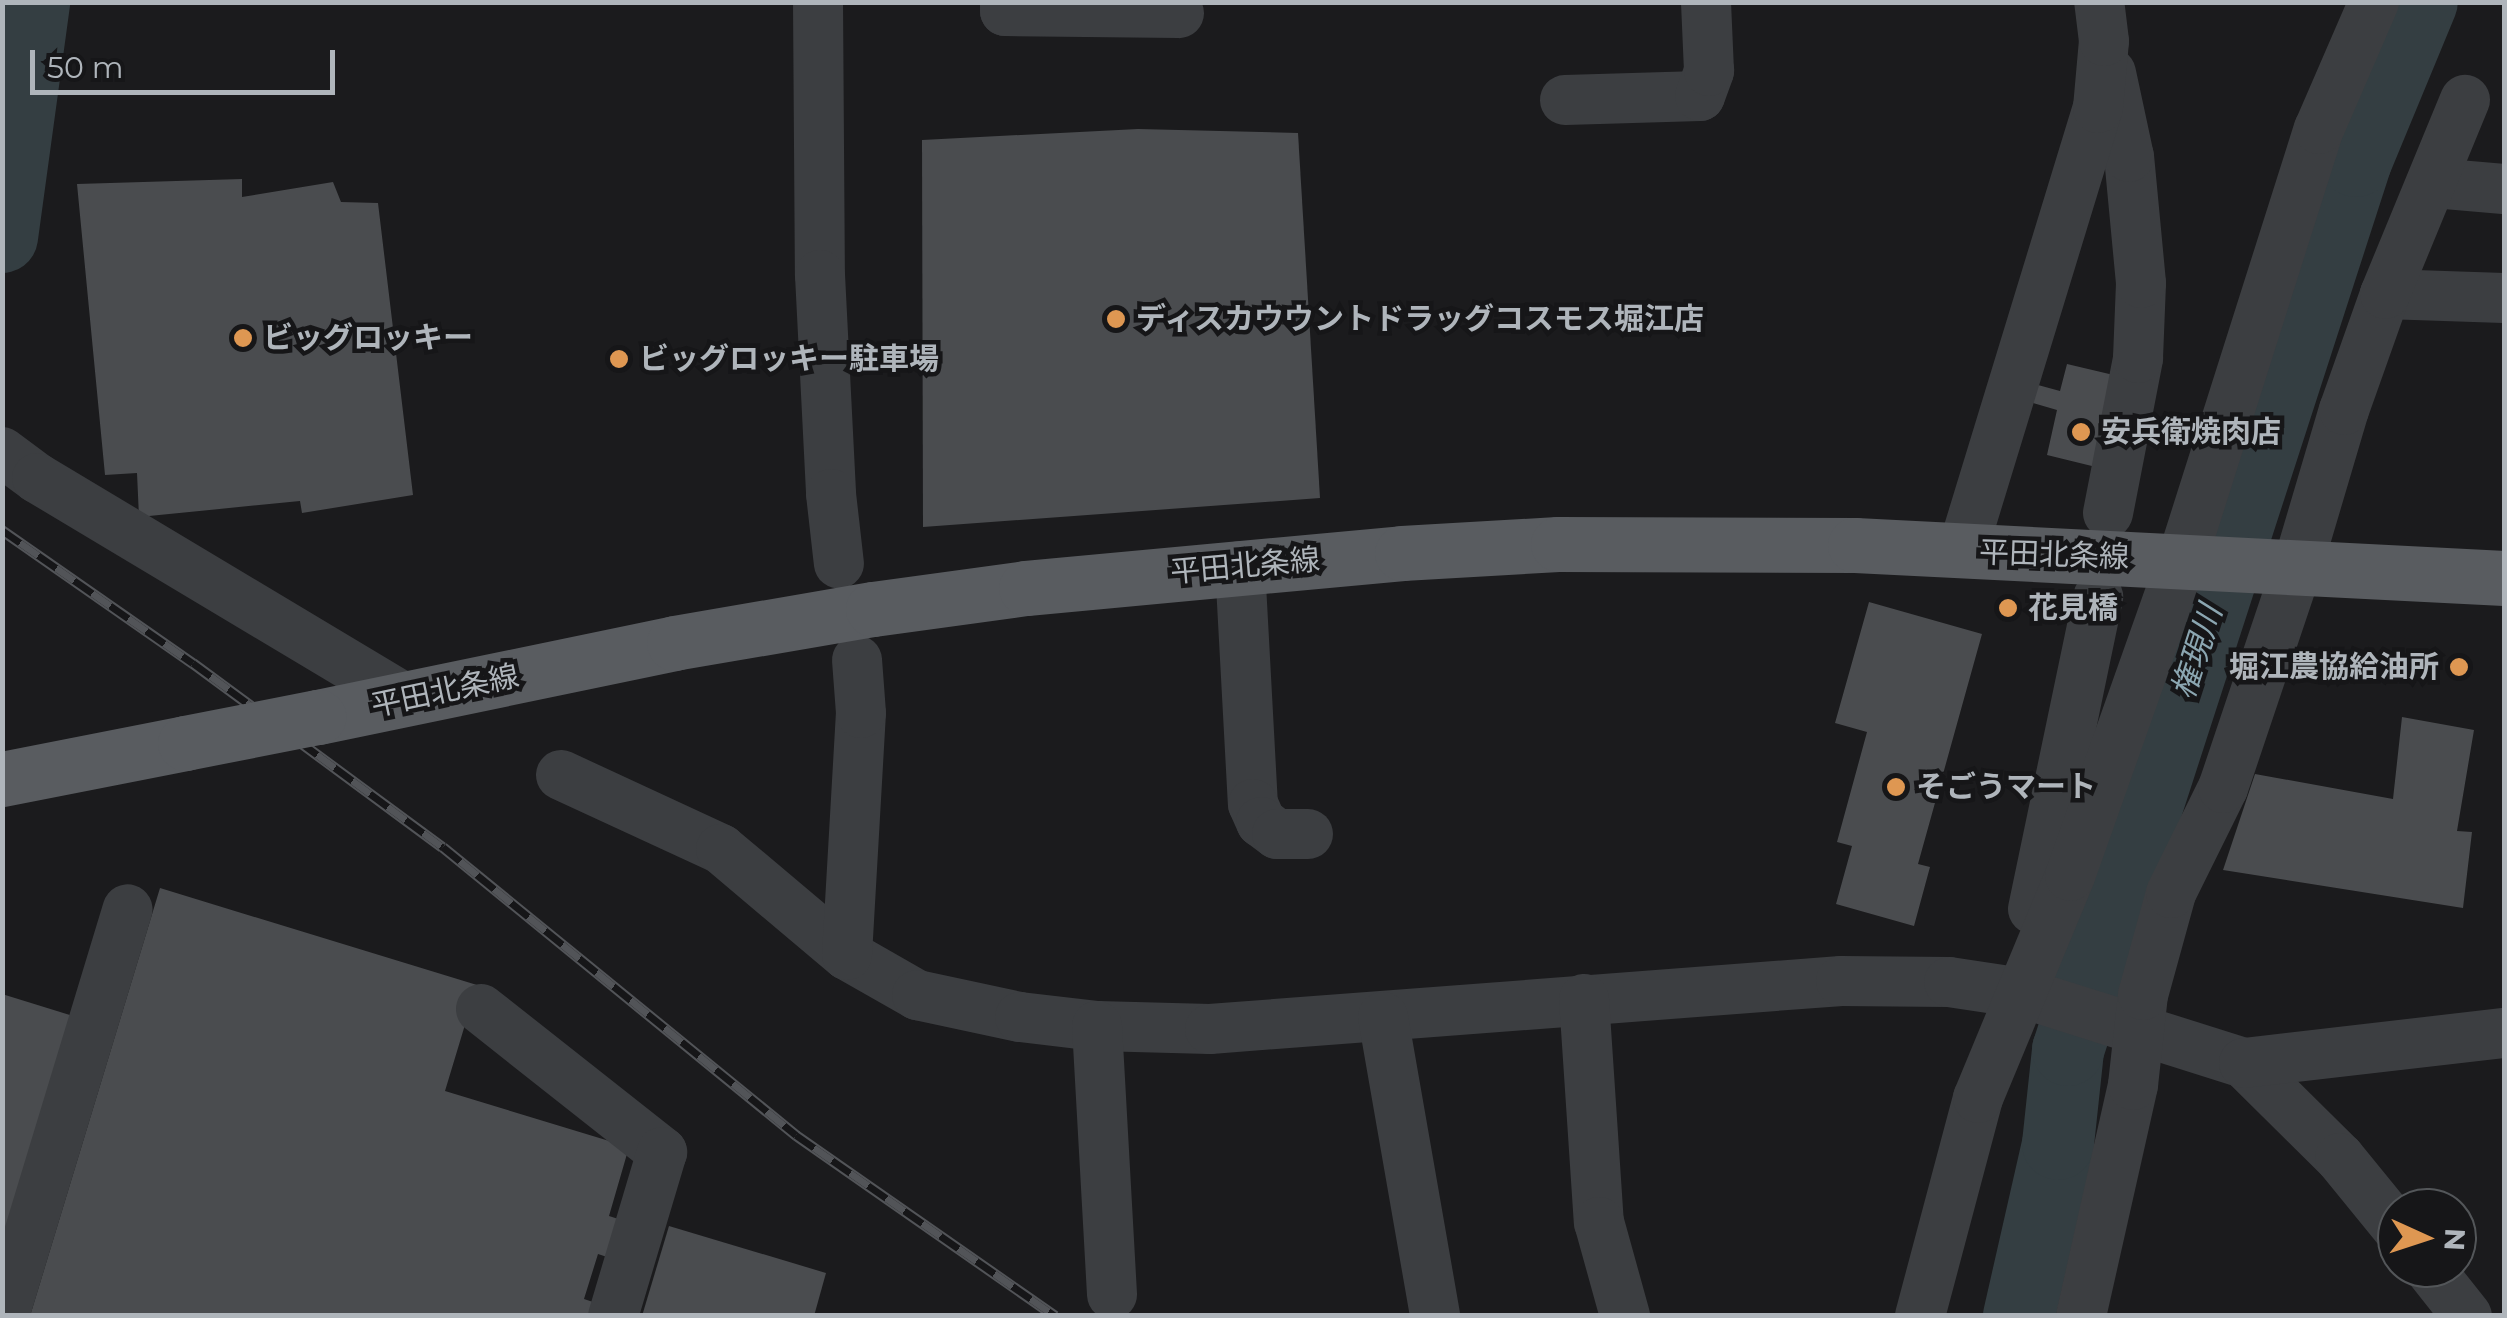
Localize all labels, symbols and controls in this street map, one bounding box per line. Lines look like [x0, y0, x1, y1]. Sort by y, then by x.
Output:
scale bar [35, 30, 340, 92]
text: 50 m [47, 49, 124, 86]
place label: ディスカウウントドラッグコスモス堀江店 [1136, 301, 1706, 337]
marker: ディスカウウントドラッグコスモス堀江店 [1105, 308, 1127, 330]
place label: ビッグロッキー [263, 320, 473, 356]
marker: ビッグロッキー [232, 327, 254, 349]
place label: ビッグロッキー駐車場 [639, 341, 939, 377]
marker: ビッグロッキー駐車場 [608, 348, 630, 370]
place label: 安兵衛焼肉店 [2101, 414, 2281, 450]
marker: 安兵衛焼肉店 [2070, 421, 2092, 443]
street label: 平田北条線 [1978, 534, 2130, 576]
street label: 平田北条線 [1169, 542, 1321, 590]
place label: 花見橋 [2028, 590, 2118, 626]
marker: 花見橋 [1997, 597, 2019, 619]
water label: 権現川 [2164, 600, 2230, 704]
place label: 堀江農協給油所 [2229, 649, 2439, 685]
marker: 堀江農協給油所 [2448, 656, 2470, 678]
street label: 平田北条線 [368, 658, 522, 724]
place label: そごうマート [1916, 769, 2096, 805]
marker: そごうマート [1885, 776, 1907, 798]
north arrow [2377, 1188, 2477, 1288]
text: N [2437, 1227, 2473, 1252]

